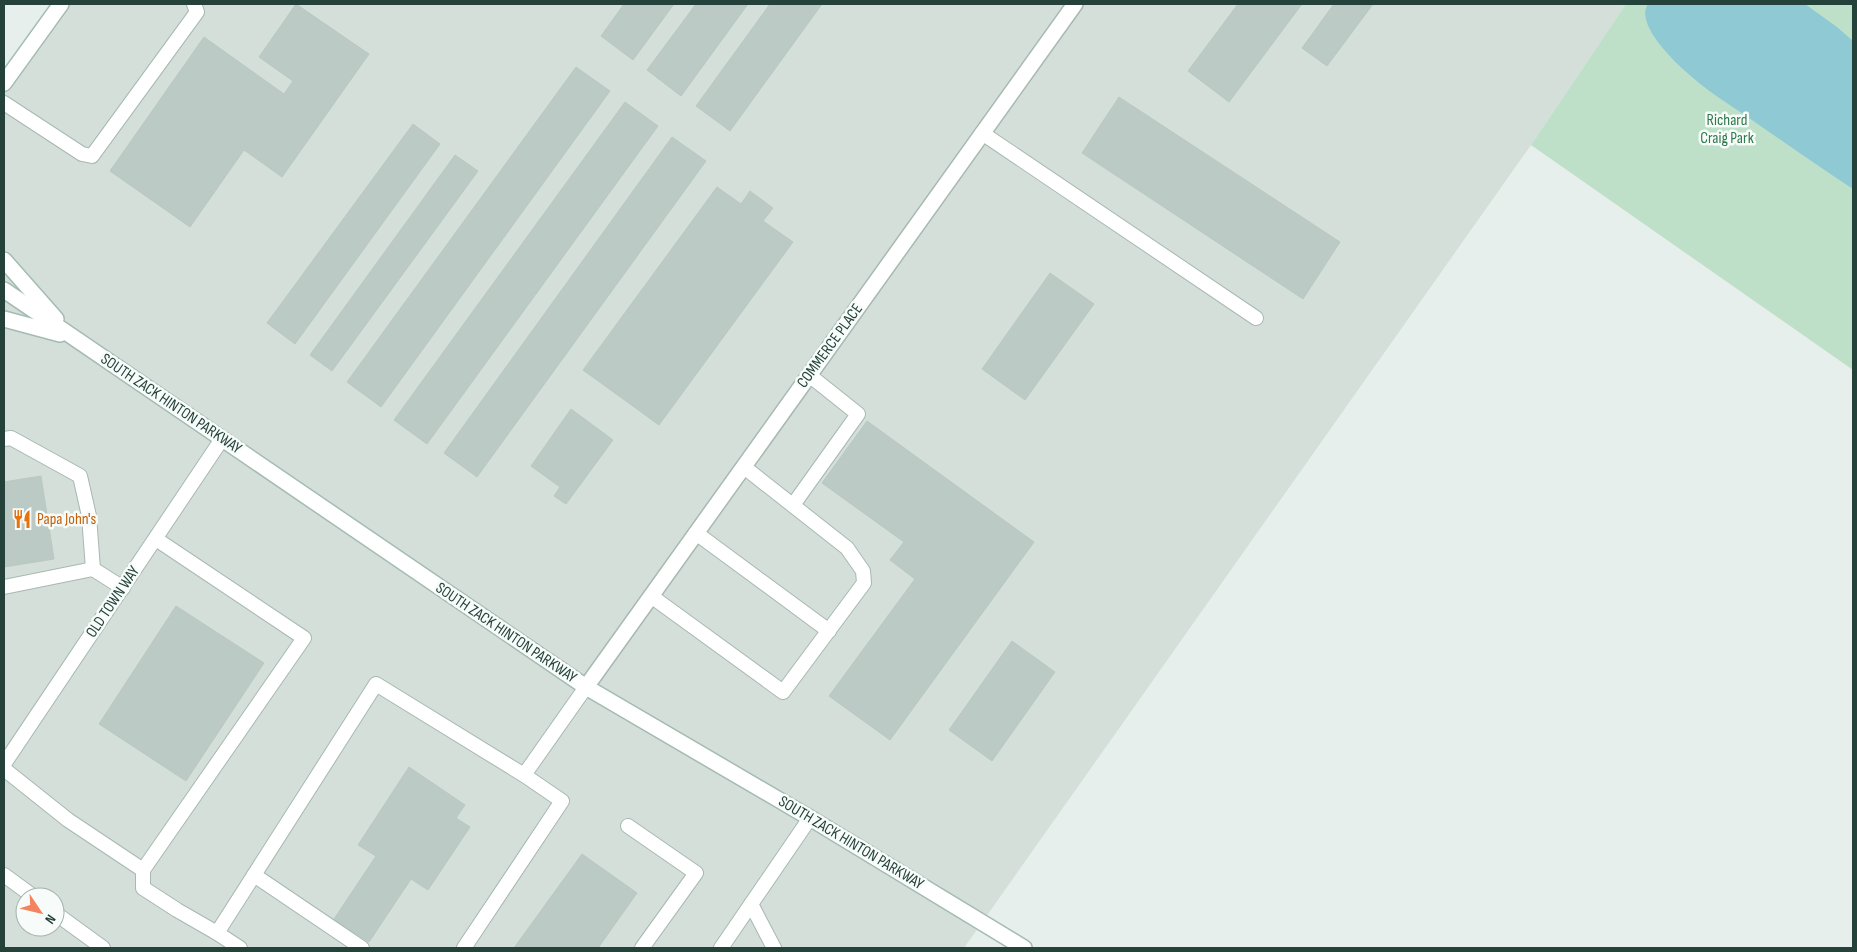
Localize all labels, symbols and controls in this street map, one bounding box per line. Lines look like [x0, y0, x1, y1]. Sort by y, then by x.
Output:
park label: Richard Craig Park [1700, 111, 1754, 148]
street label: COMMERCE PLACE [793, 300, 867, 392]
street label: SOUTH ZACK HINTON PARKWAY [97, 350, 245, 458]
restaurant icon: Papa John's [11, 508, 33, 530]
place label: Papa John's [37, 510, 97, 529]
street label: OLD TOWN WAY [82, 562, 144, 641]
street label: SOUTH ZACK HINTON PARKWAY [432, 579, 580, 687]
street label: SOUTH ZACK HINTON PARKWAY [775, 792, 927, 894]
north arrow [15, 887, 65, 937]
text: N [41, 911, 59, 927]

